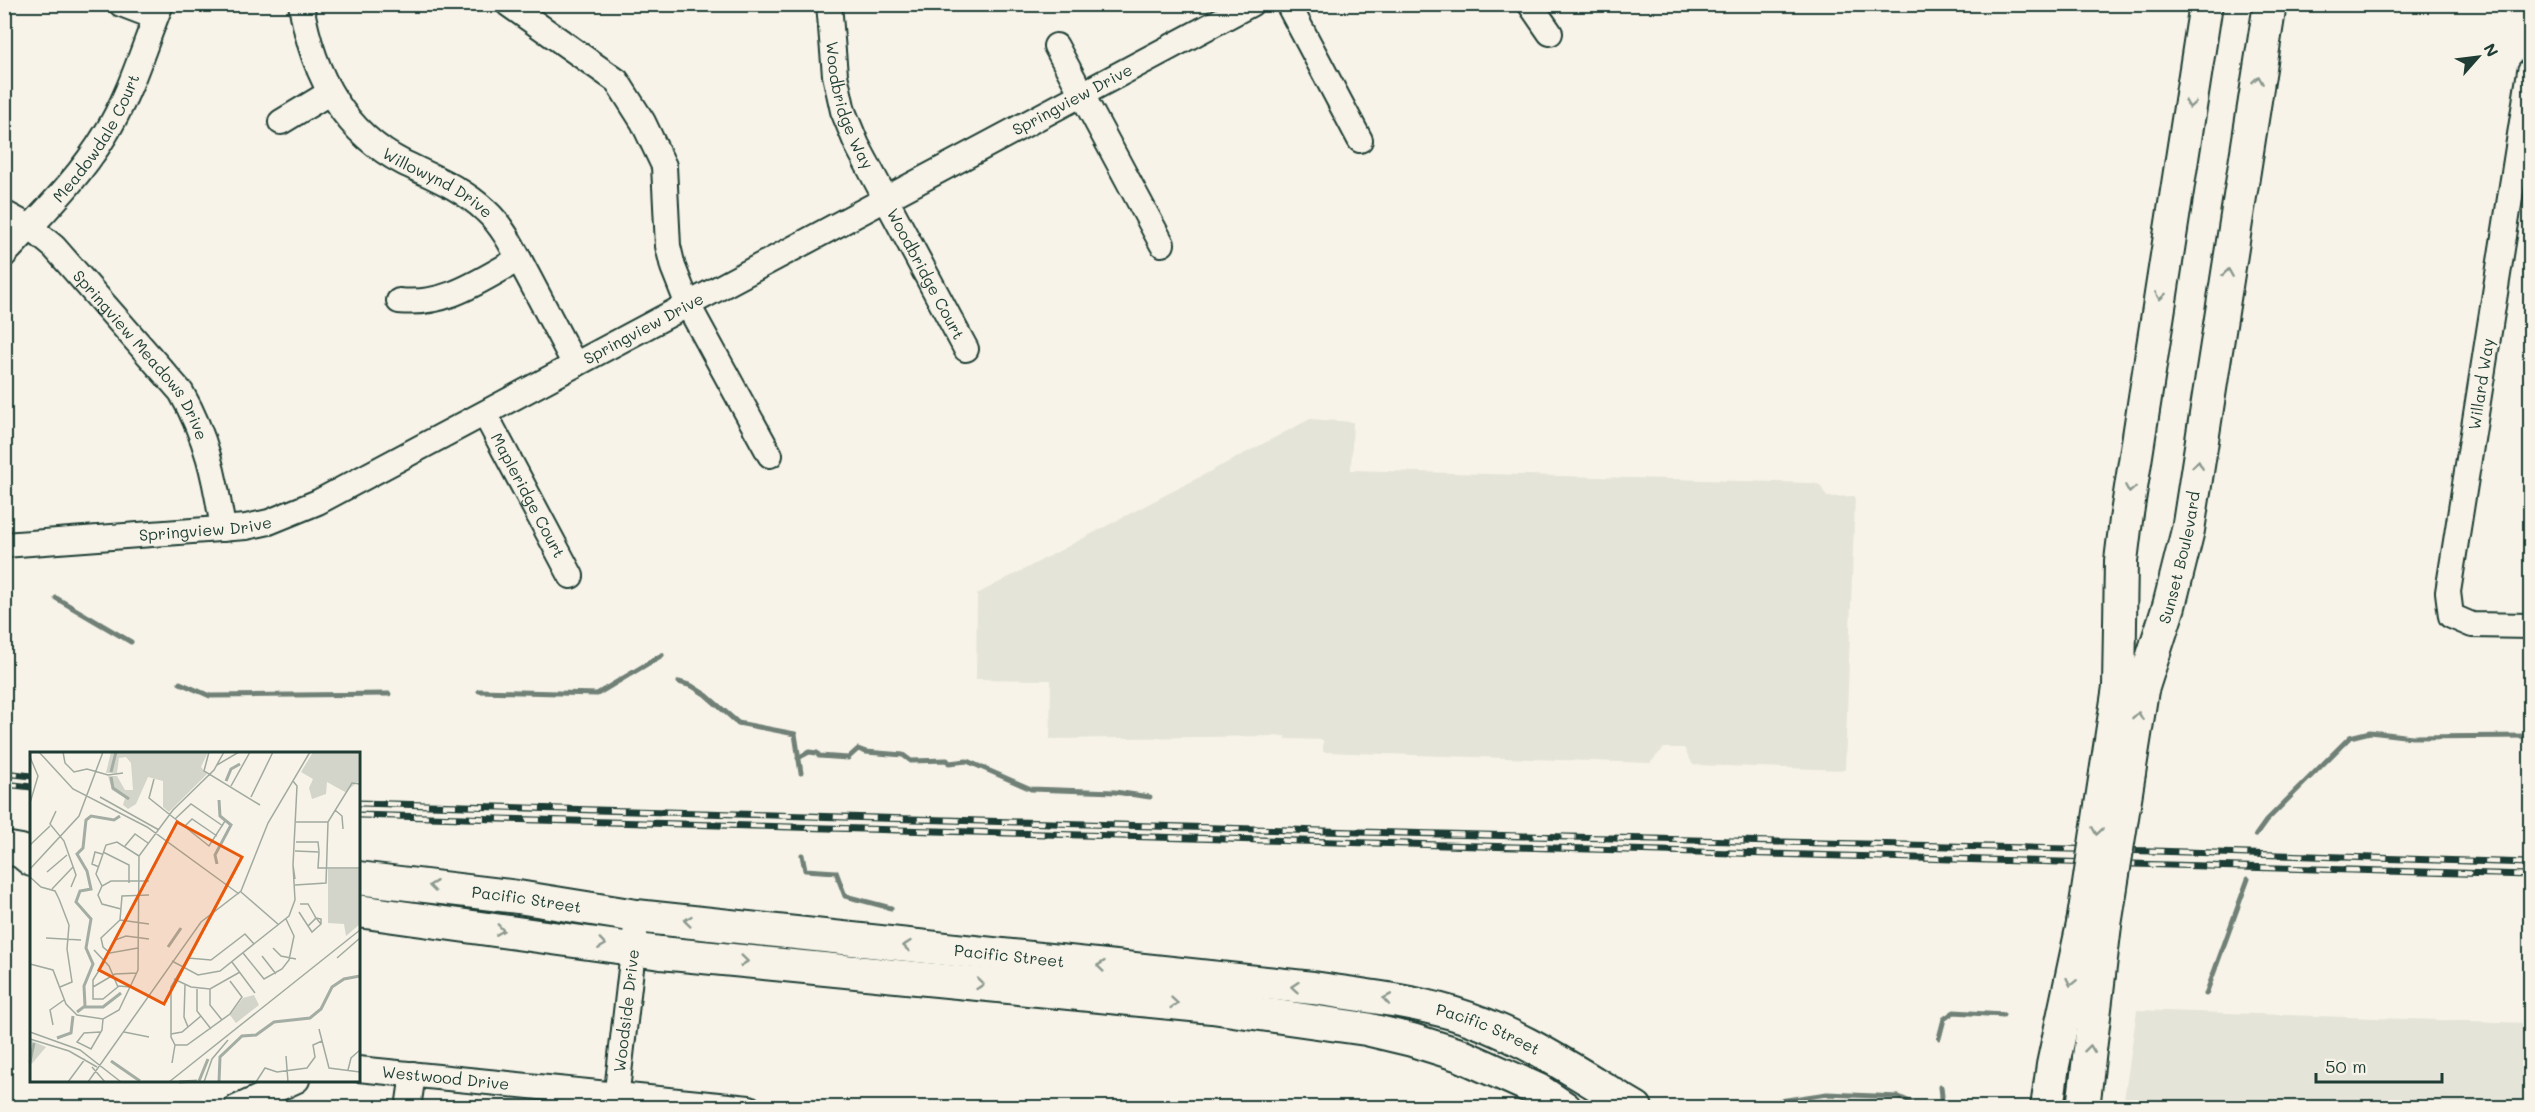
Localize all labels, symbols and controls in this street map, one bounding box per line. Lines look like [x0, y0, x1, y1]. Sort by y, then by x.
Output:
north arrow [2448, 27, 2508, 87]
text: N [2480, 39, 2504, 60]
street label: Woodbridge Way [822, 40, 879, 172]
street label: Springview Drive [1008, 58, 1136, 140]
street label: Meadowdale Court [47, 71, 144, 206]
one-way arrow [2252, 75, 2264, 85]
one-way arrow [2185, 99, 2197, 108]
street label: Willowynd Drive [379, 142, 497, 222]
street label: Woodbridge Court [883, 204, 970, 343]
street label: Springview Meadows Drive [69, 265, 213, 443]
one-way arrow [2222, 268, 2234, 277]
street label: Springview Drive [580, 287, 707, 368]
one-way arrow [2154, 291, 2167, 301]
street label: Willard Way [2463, 337, 2498, 431]
street label: Mapleridge Court [487, 429, 570, 561]
one-way arrow [2191, 461, 2204, 471]
one-way arrow [2125, 485, 2137, 494]
street label: Sunset Boulevard [2153, 490, 2204, 626]
street label: Springview Drive [138, 511, 273, 545]
one-way arrow [2131, 711, 2144, 721]
inset map [30, 752, 360, 1082]
one-way arrow [2092, 826, 2104, 835]
one-way arrow [428, 881, 437, 893]
street label: Pacific Street [471, 881, 583, 917]
one-way arrow [683, 916, 692, 928]
one-way arrow [495, 923, 504, 936]
one-way arrow [597, 938, 606, 950]
street label: Pacific Street [953, 939, 1065, 971]
one-way arrow [903, 940, 912, 953]
street label: Woodside Drive [608, 948, 643, 1073]
one-way arrow [740, 954, 749, 967]
one-way arrow [1097, 960, 1106, 973]
one-way arrow [2065, 976, 2078, 986]
one-way arrow [976, 977, 985, 990]
one-way arrow [1291, 981, 1300, 994]
one-way arrow [1382, 993, 1392, 1006]
one-way arrow [1170, 997, 1179, 1010]
street label: Pacific Street [1434, 998, 1544, 1059]
one-way arrow [2083, 1045, 2096, 1054]
scale bar [2316, 1046, 2442, 1084]
text: 50 m [2325, 1054, 2367, 1078]
street label: Westwood Drive [381, 1060, 510, 1094]

